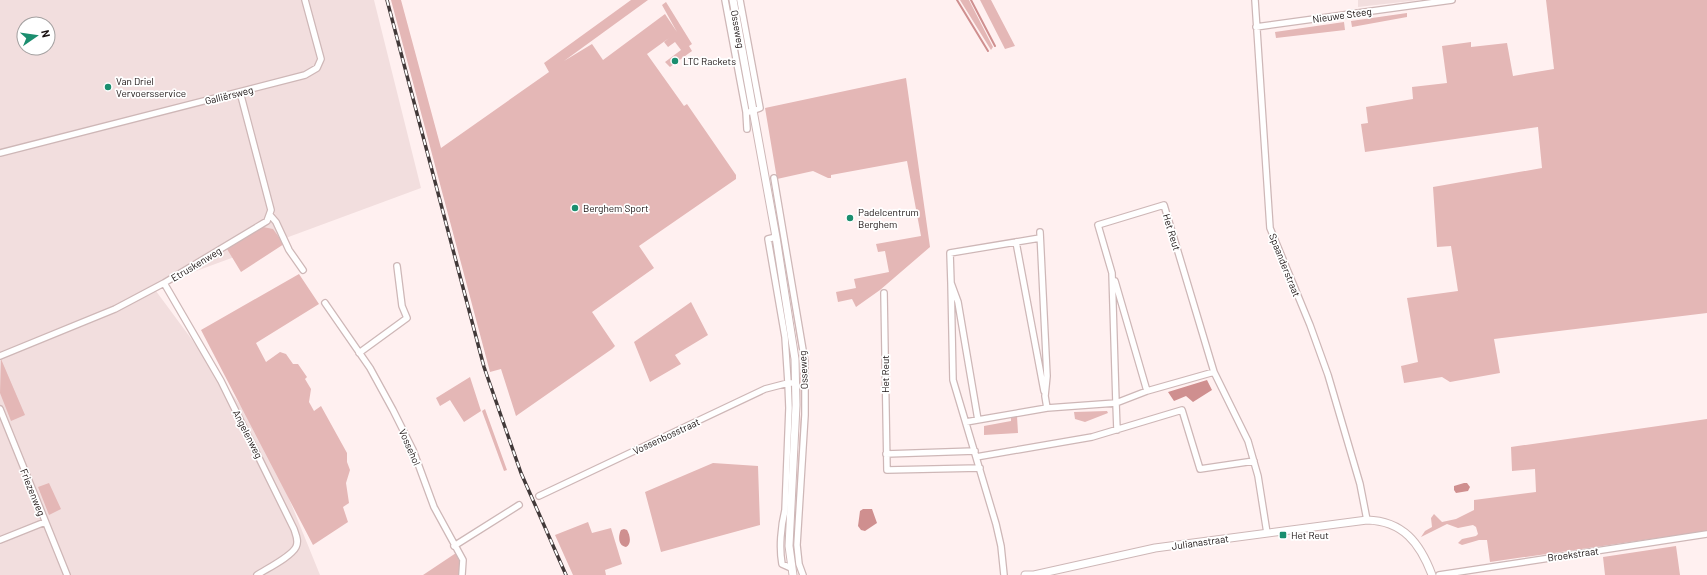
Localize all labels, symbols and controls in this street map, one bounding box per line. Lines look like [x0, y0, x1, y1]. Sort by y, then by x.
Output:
street label: Nieuwe Steeg [1312, 5, 1372, 25]
street label: Osseweg [729, 9, 747, 49]
north arrow [16, 16, 56, 56]
text: N [39, 29, 53, 39]
place label: LTC Rackets [683, 55, 736, 67]
marker: LTC Rackets [670, 56, 680, 66]
place label: Van Driel Vervoersservice [116, 75, 186, 99]
marker: Van Driel Vervoersservice [103, 82, 113, 92]
street label: Galliërsweg [204, 83, 254, 107]
place label: Berghem Sport [583, 202, 649, 214]
marker: Berghem Sport [570, 203, 580, 213]
place label: Padelcentrum Berghem [858, 206, 919, 230]
street label: Het Reut [1161, 212, 1183, 252]
marker: Padelcentrum Berghem [845, 213, 855, 223]
street label: Spaanderstraat [1267, 232, 1303, 299]
street label: Etruskenweg [169, 244, 223, 284]
street label: Osseweg [796, 350, 810, 390]
street label: Het Reut [879, 355, 891, 393]
street label: Angelenweg [231, 408, 265, 460]
street label: Vossenbosstraat [631, 415, 702, 457]
street label: Vossehol [397, 427, 423, 467]
street label: Friezenweg [18, 467, 48, 517]
place label: Het Reut [1291, 529, 1329, 541]
marker: Het Reut [1278, 530, 1288, 540]
street label: Julianastraat [1171, 532, 1230, 552]
street label: Broekstraat [1547, 544, 1600, 564]

